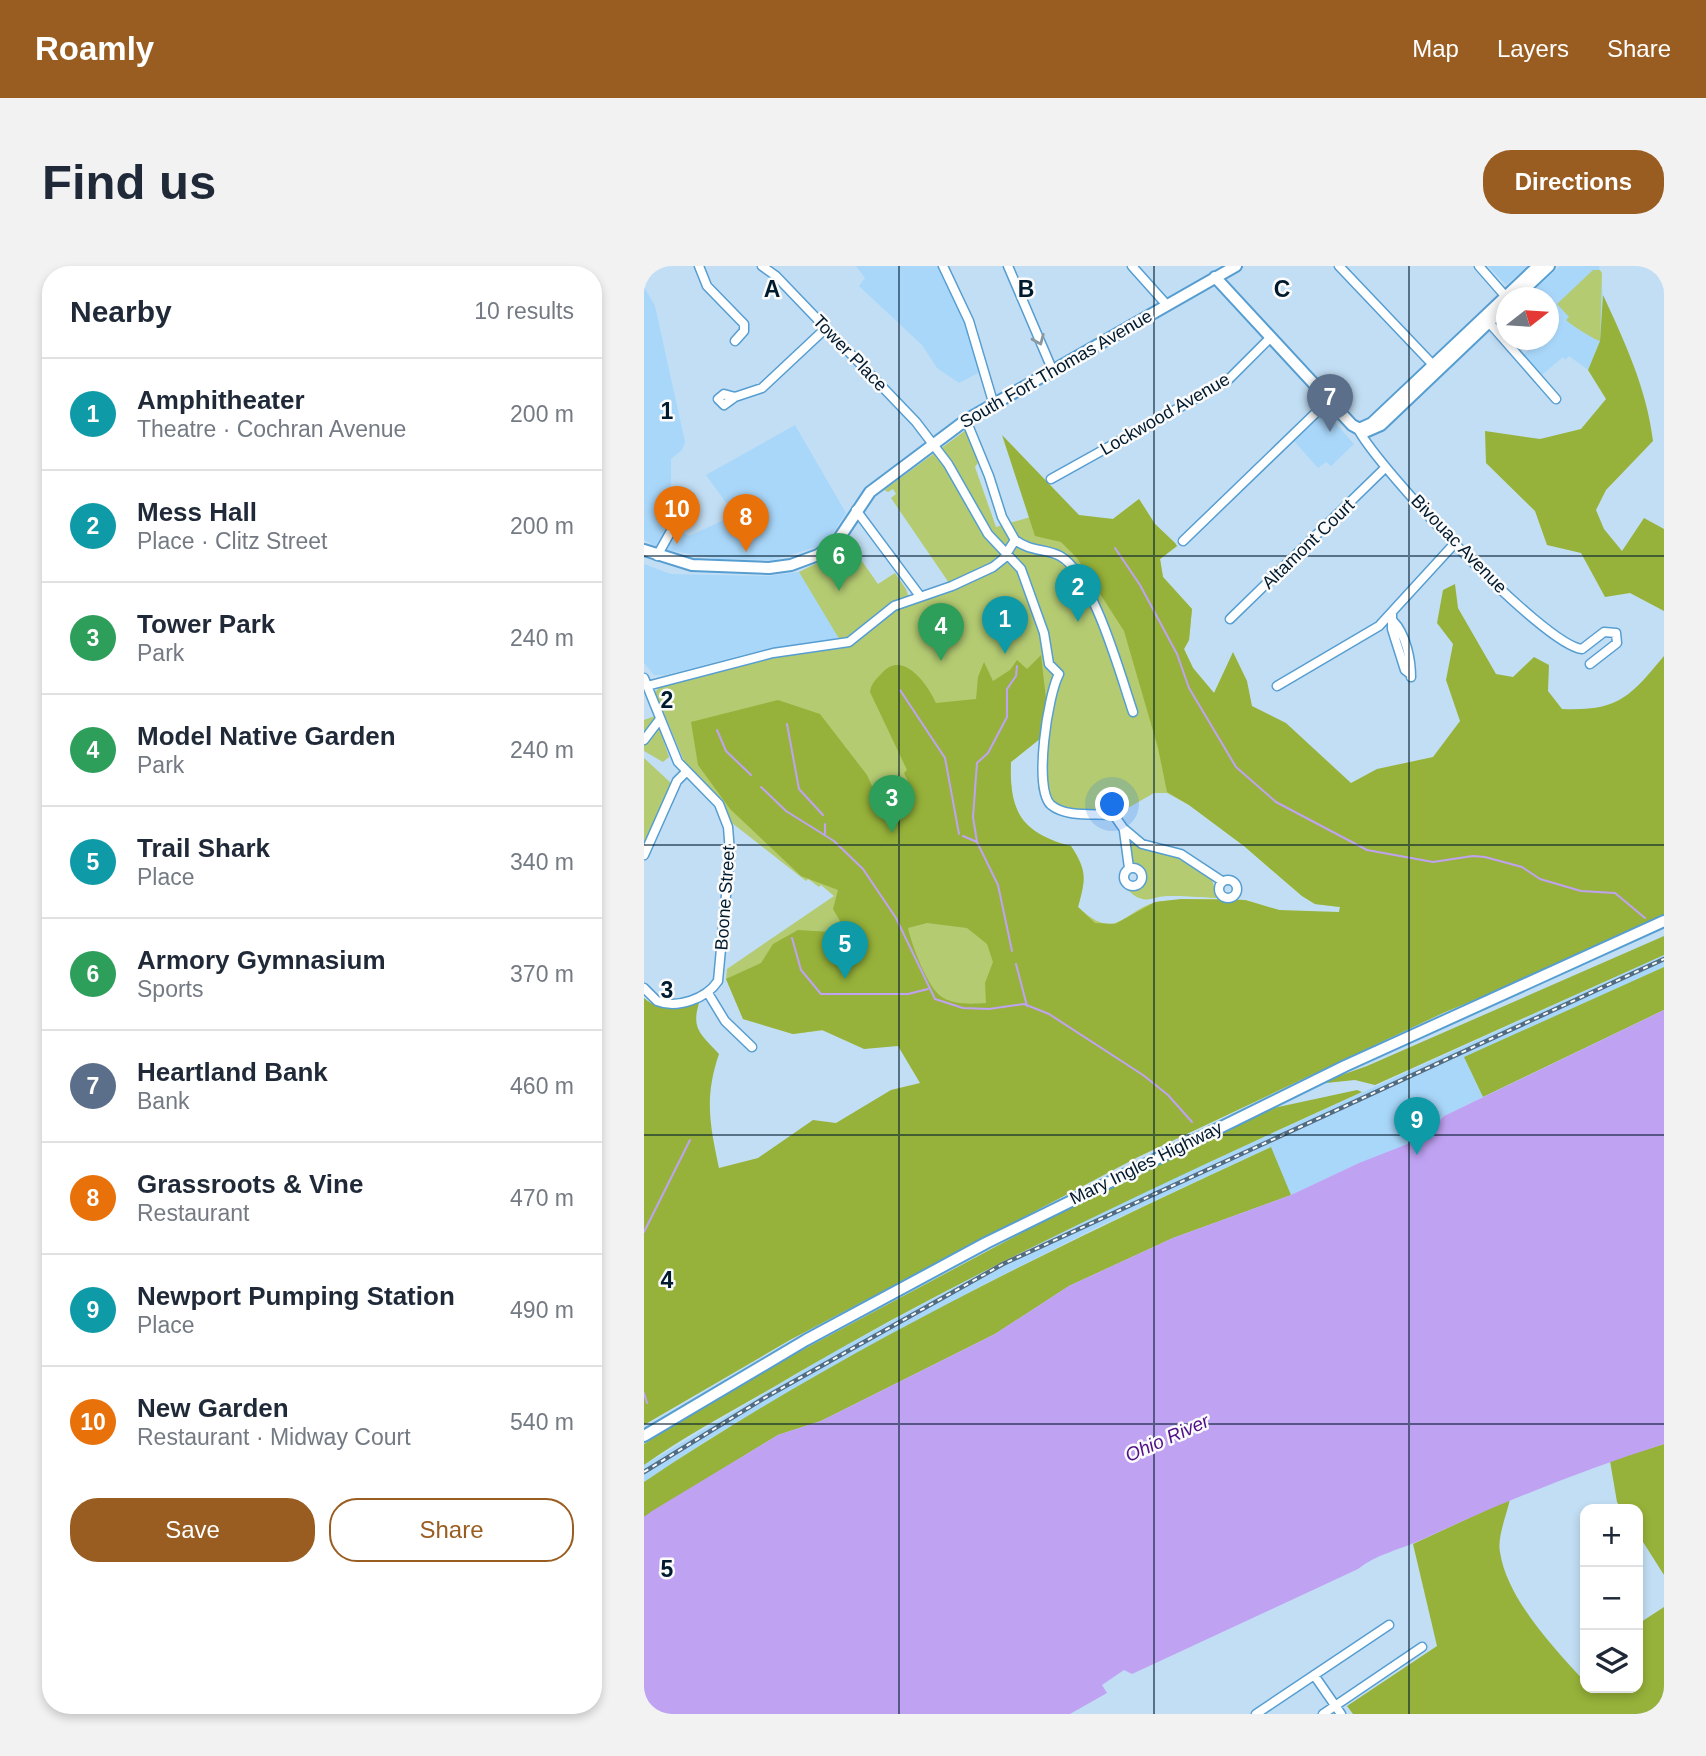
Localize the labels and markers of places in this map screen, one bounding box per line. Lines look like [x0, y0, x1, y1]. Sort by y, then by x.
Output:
pin: 7 [1307, 374, 1353, 432]
pin: 10 [654, 486, 700, 544]
pin: 8 [723, 494, 769, 552]
pin: 6 [816, 533, 862, 591]
pin: 2 [1055, 564, 1101, 622]
pin: 1 [982, 596, 1028, 654]
pin: 4 [918, 603, 964, 661]
pin: 3 [869, 775, 915, 833]
pin: 5 [822, 921, 868, 979]
pin: 9 [1394, 1097, 1440, 1155]

